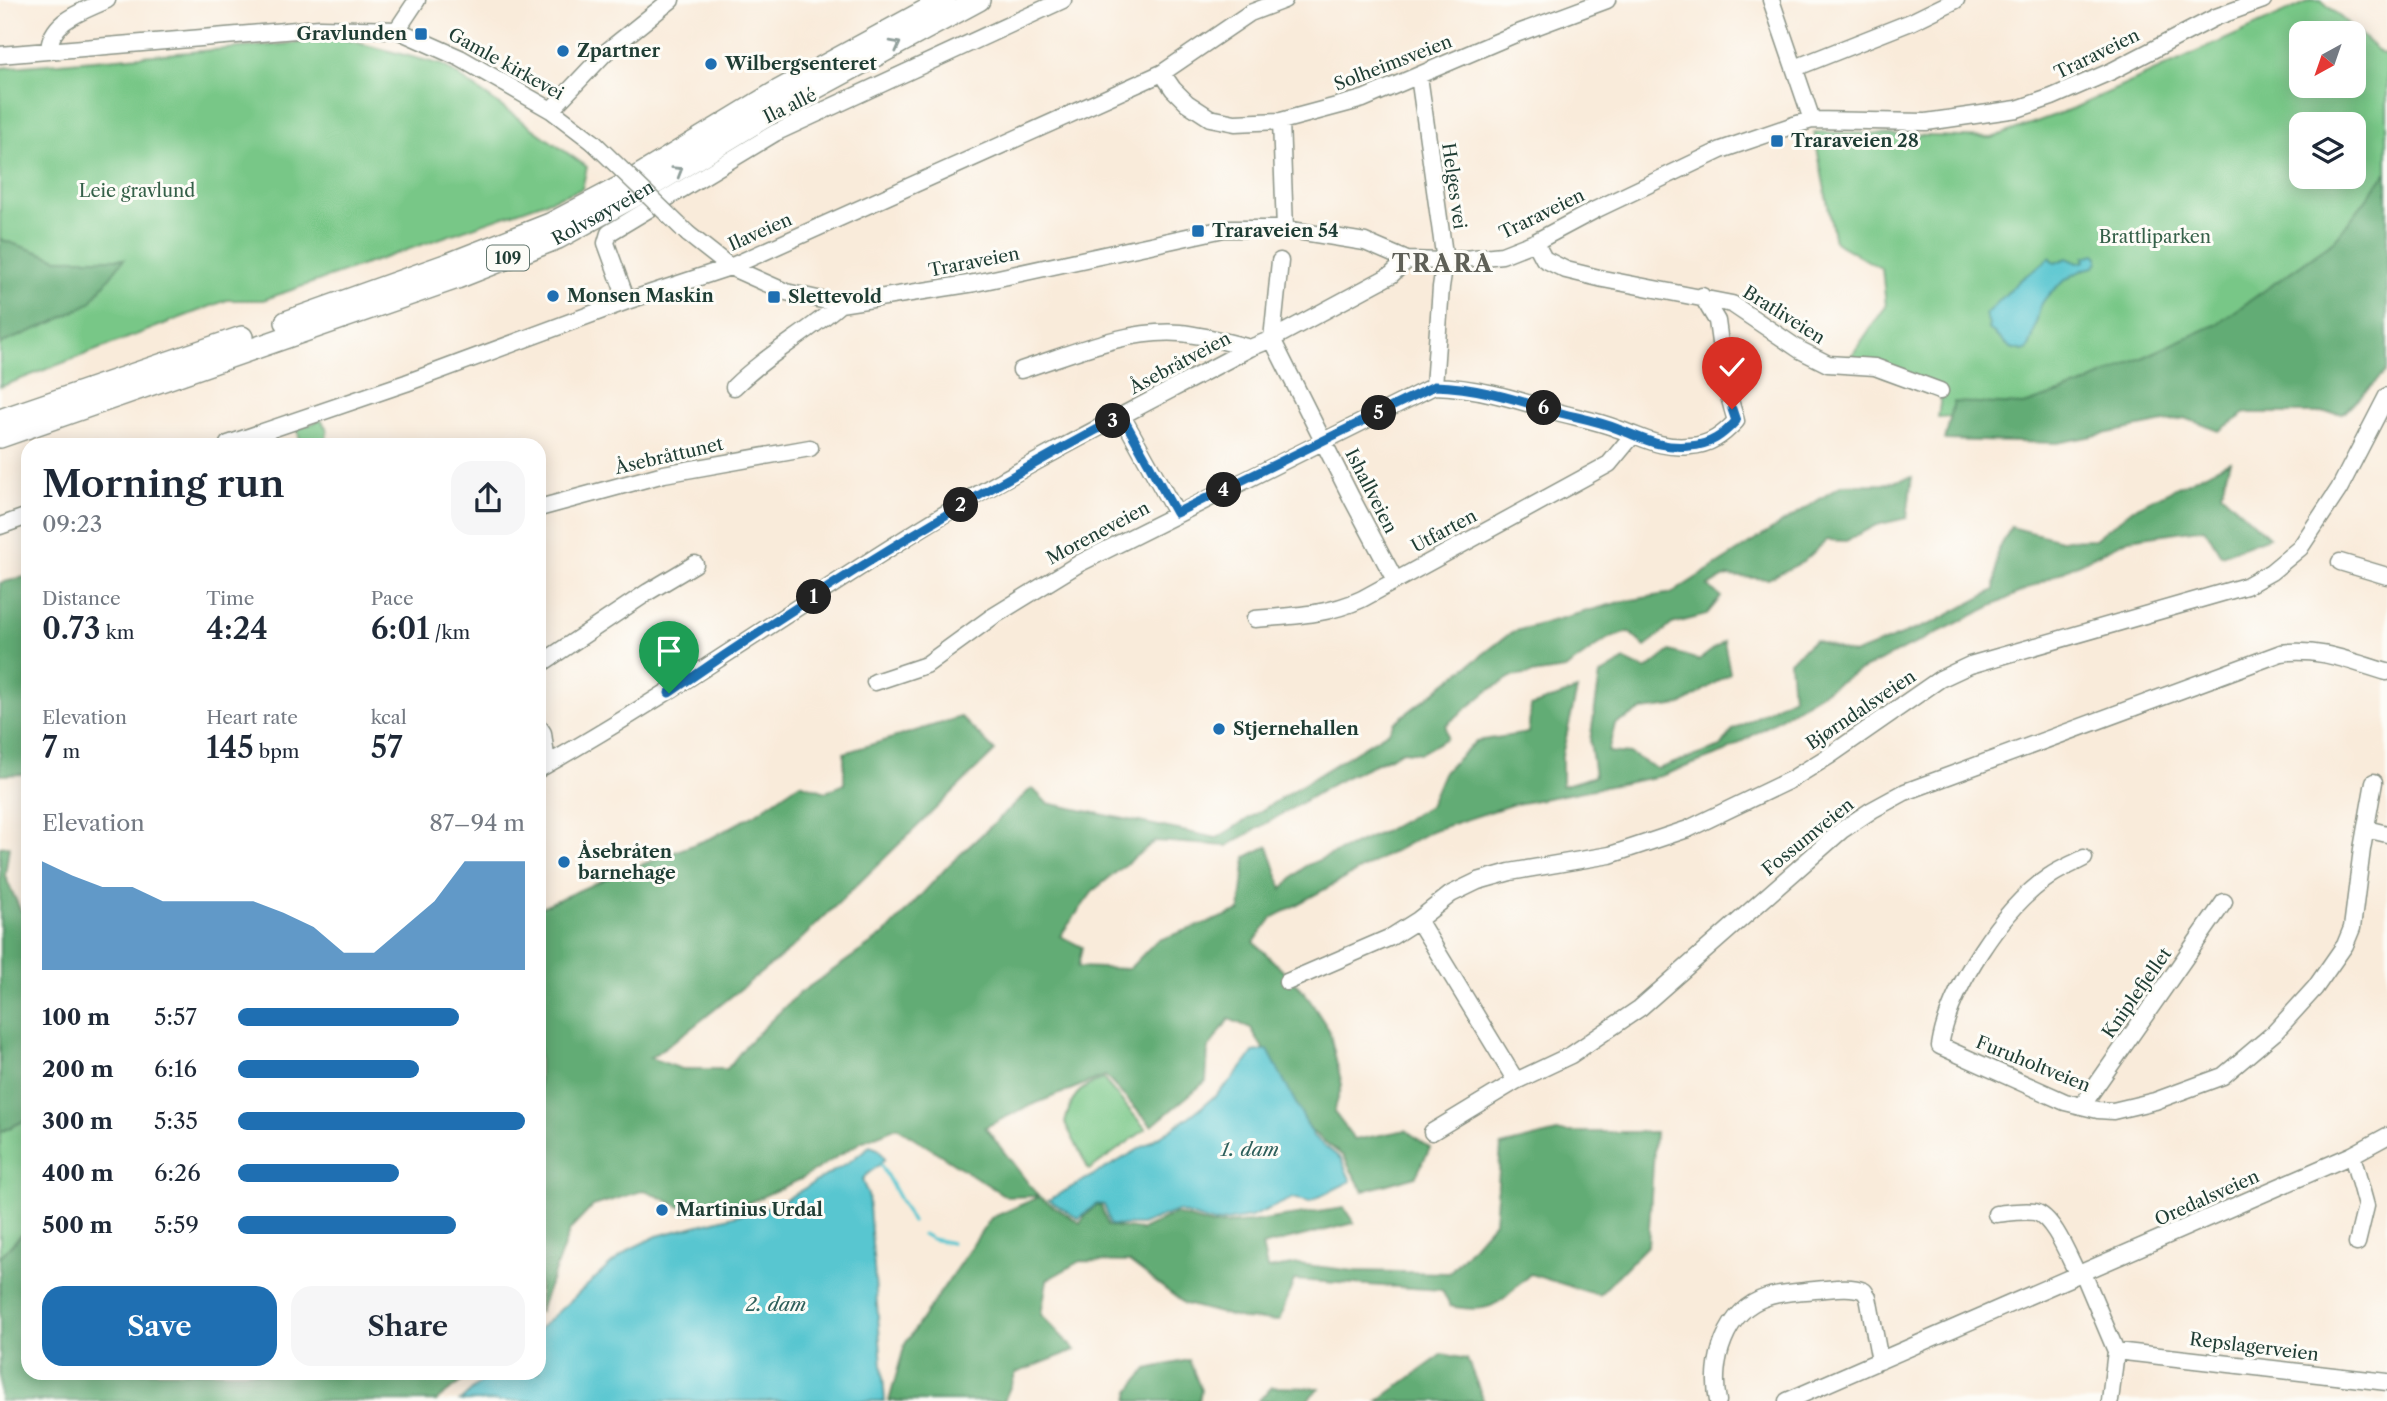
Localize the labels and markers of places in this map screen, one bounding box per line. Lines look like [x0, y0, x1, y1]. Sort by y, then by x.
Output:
place label: Gravlunden [296, 23, 408, 45]
marker: Gravlunden [413, 26, 429, 42]
place label: Zpartner [577, 40, 660, 62]
marker: Zpartner [555, 43, 571, 59]
place label: Wilbergsenteret [724, 53, 877, 75]
marker: Wilbergsenteret [703, 56, 719, 72]
place label: Traraveien 28 [1791, 130, 1919, 152]
marker: Traraveien 28 [1769, 133, 1785, 149]
place label: Traraveien 54 [1212, 220, 1339, 242]
marker: Traraveien 54 [1190, 223, 1206, 239]
place label: Monsen Maskin [567, 285, 714, 307]
place label: Slettevold [788, 286, 882, 308]
marker: Monsen Maskin [545, 288, 561, 304]
marker: Slettevold [766, 289, 782, 305]
pin [1702, 337, 1762, 409]
pin: 6 [1526, 390, 1562, 426]
pin: 5 [1362, 396, 1396, 430]
pin: 3 [1096, 404, 1130, 438]
pin: 4 [1206, 472, 1242, 508]
pin: 2 [944, 488, 978, 522]
pin: 1 [796, 580, 832, 614]
pin [639, 621, 699, 693]
place label: Stjernehallen [1233, 718, 1359, 740]
marker: Stjernehallen [1211, 721, 1227, 737]
place label: Åsebråten barnehage [577, 840, 676, 884]
marker: Åsebråten barnehage [556, 854, 572, 870]
place label: Martinius Urdal [676, 1199, 823, 1221]
marker: Martinius Urdal [654, 1202, 670, 1218]

